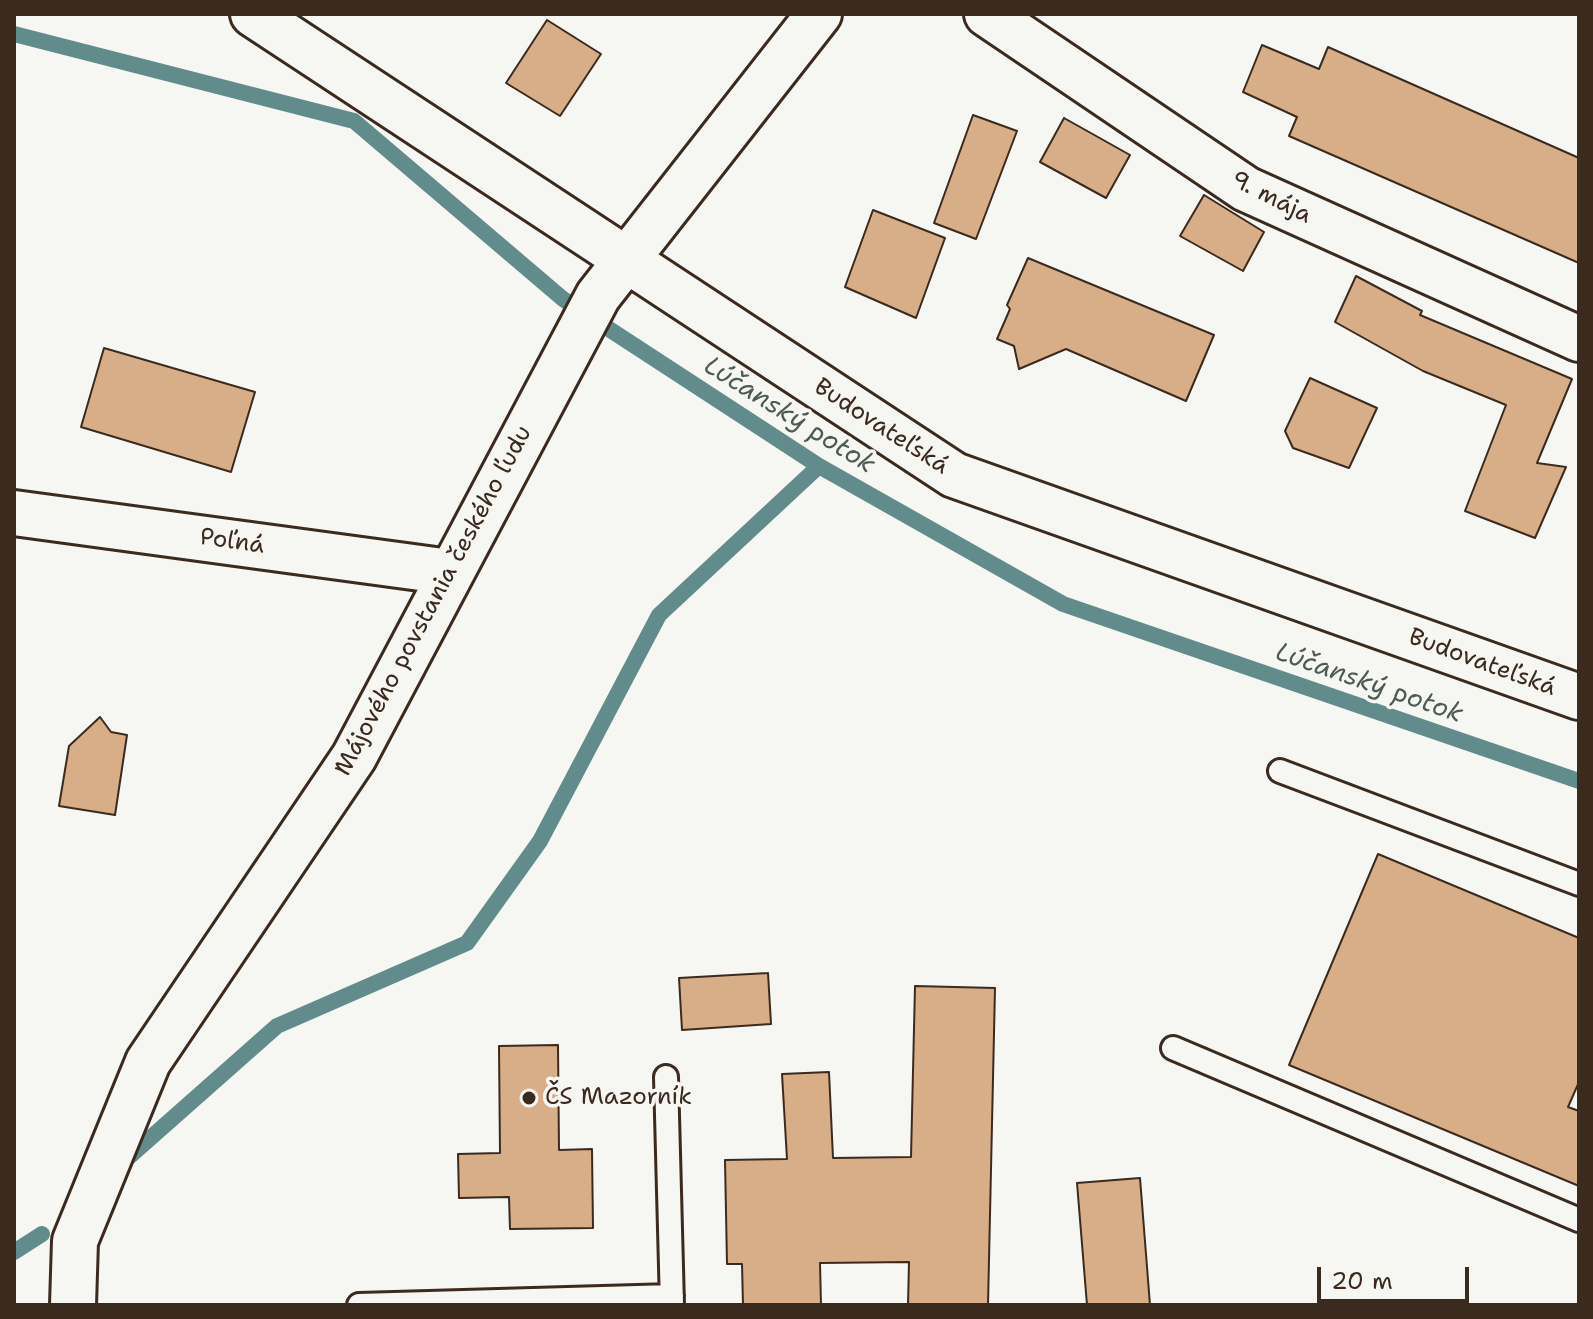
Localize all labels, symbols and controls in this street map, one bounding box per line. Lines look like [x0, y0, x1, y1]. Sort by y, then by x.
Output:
street label: 9. mája [1226, 165, 1316, 231]
water label: Lúčanský potok [697, 351, 881, 481]
street label: Budovateľská [808, 373, 954, 481]
street label: Májového povstania českého ľudu [329, 421, 539, 781]
street label: Poľná [198, 523, 266, 561]
street label: Budovateľská [1404, 623, 1560, 703]
water label: Lúčanský potok [1271, 637, 1467, 731]
place label: ČS Mazorník [545, 1084, 692, 1112]
marker: ČS Mazorník [520, 1089, 538, 1107]
scale bar [1321, 1251, 1473, 1301]
text: 20 m [1331, 1265, 1393, 1297]

